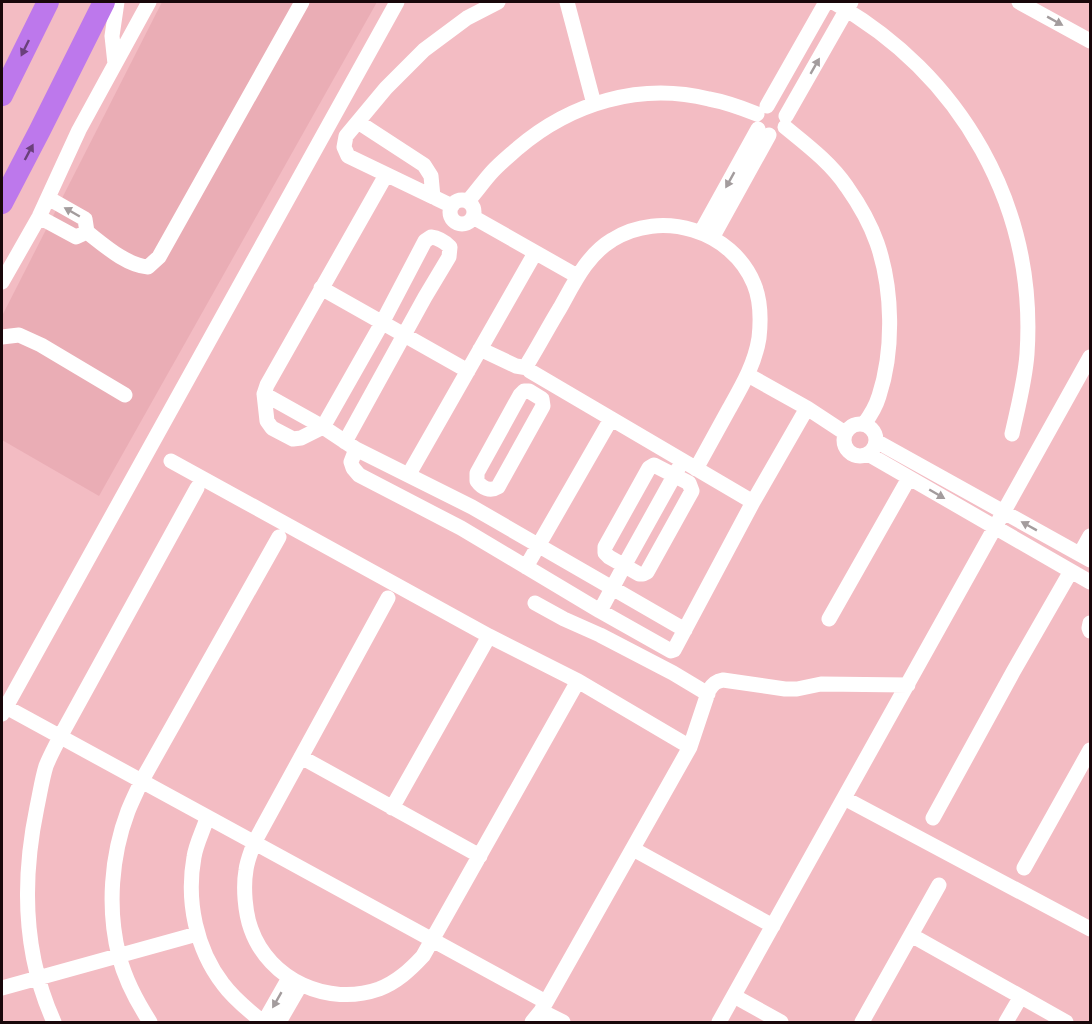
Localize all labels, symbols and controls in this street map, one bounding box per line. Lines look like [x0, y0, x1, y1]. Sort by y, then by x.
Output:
one-way arrow [1047, 16, 1064, 26]
one-way arrow [21, 40, 30, 57]
one-way arrow [809, 57, 819, 74]
one-way arrow [24, 143, 34, 160]
one-way arrow [725, 172, 735, 189]
one-way arrow [64, 207, 81, 217]
one-way arrow [929, 489, 946, 499]
one-way arrow [1020, 521, 1037, 531]
one-way arrow [272, 992, 282, 1009]

